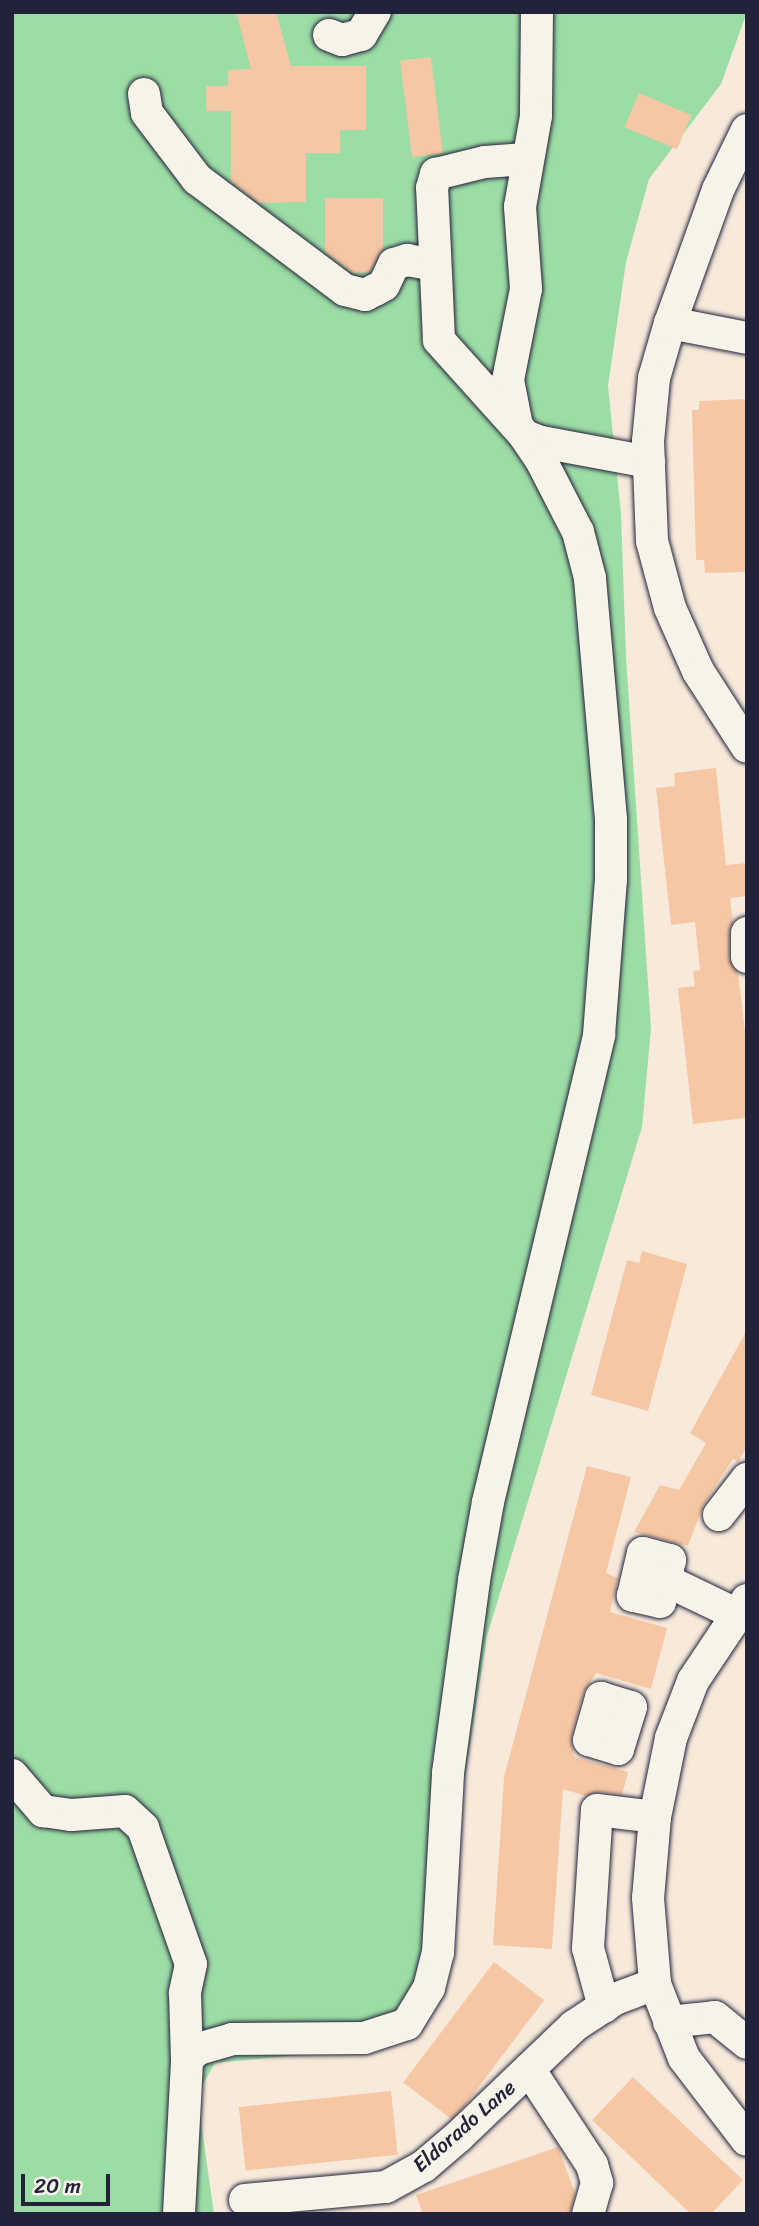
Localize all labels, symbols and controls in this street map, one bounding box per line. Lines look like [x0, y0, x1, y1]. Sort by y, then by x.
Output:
street label: Eldorado Lane [408, 2075, 520, 2177]
scale bar [24, 2160, 114, 2204]
text: 20 m [34, 2167, 81, 2205]

